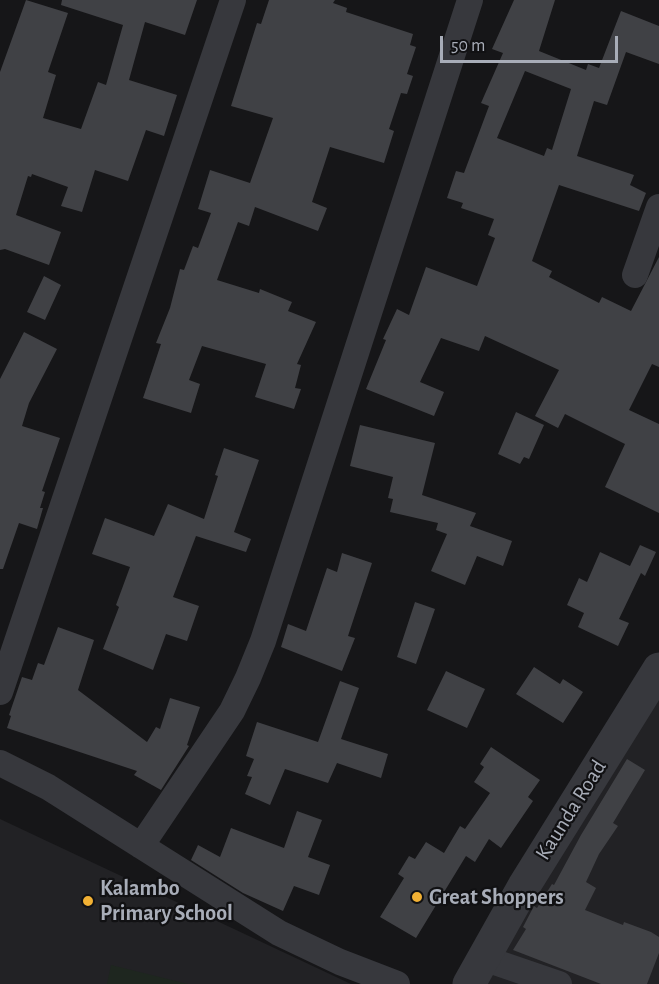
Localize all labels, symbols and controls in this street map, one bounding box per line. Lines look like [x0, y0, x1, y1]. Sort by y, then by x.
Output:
scale bar [443, 24, 622, 62]
text: 50 m [451, 37, 485, 55]
street label: Kaunda Road [530, 755, 612, 865]
place label: Kalambo Primary School [100, 875, 233, 926]
place label: Great Shoppers [429, 884, 564, 910]
marker: Great Shoppers [410, 890, 424, 904]
marker: Kalambo Primary School [81, 894, 95, 908]

